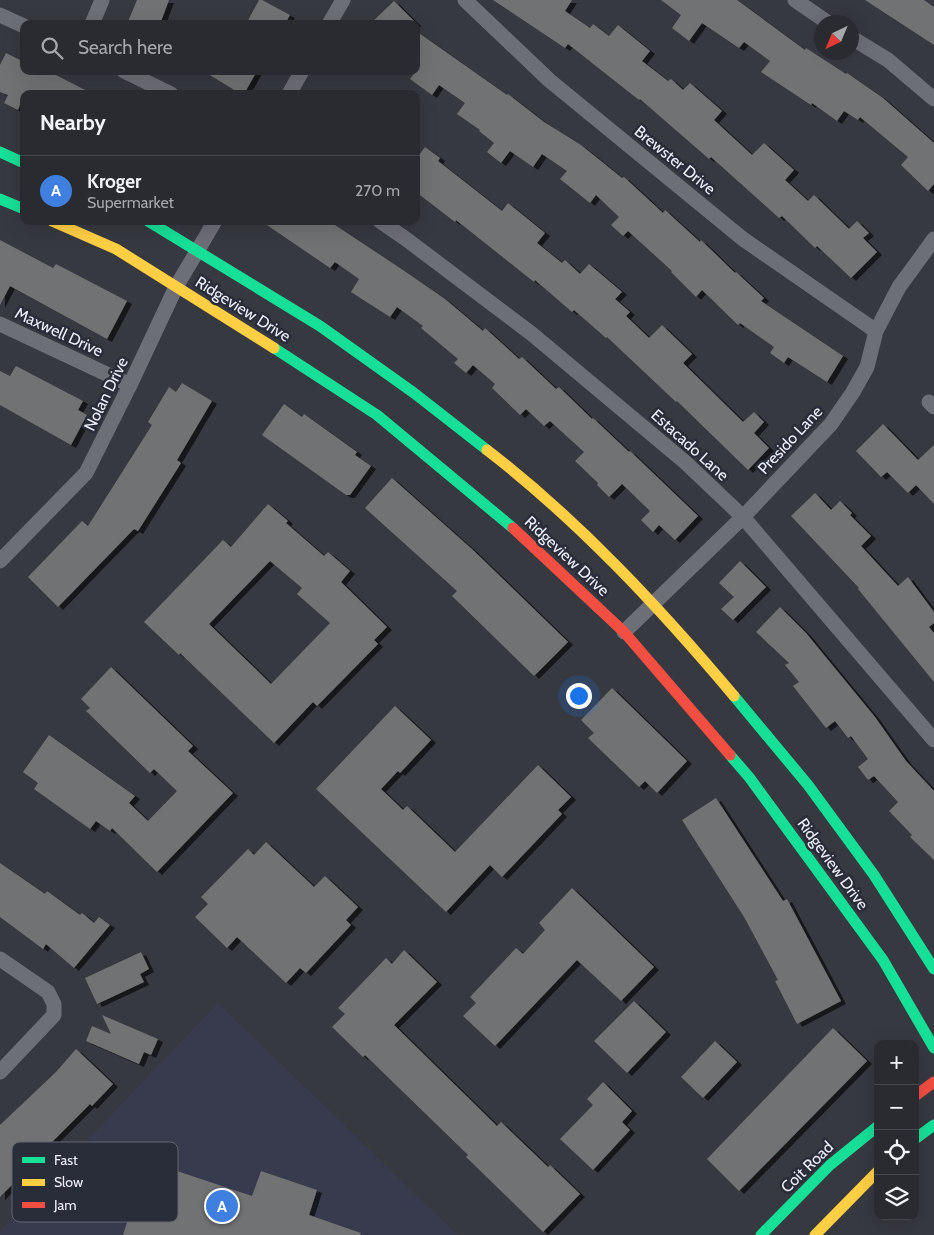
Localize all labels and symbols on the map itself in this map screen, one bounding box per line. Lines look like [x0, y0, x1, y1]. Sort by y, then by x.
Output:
north arrow [814, 15, 859, 60]
street label: Brewster Drive [631, 122, 719, 198]
street label: Ridgeview Drive [192, 272, 294, 346]
street label: Maxwell Drive [12, 303, 106, 361]
street label: Nolan Drive [80, 354, 132, 434]
street label: Presido Lane [754, 402, 826, 478]
street label: Estacado Lane [647, 405, 733, 485]
street label: Ridgeview Drive [521, 512, 613, 600]
your location [566, 683, 592, 709]
street label: Ridgeview Drive [793, 815, 873, 913]
street label: Coit Road [777, 1137, 837, 1197]
legend [12, 1142, 178, 1222]
text: Fast [54, 1151, 78, 1169]
text: Slow [54, 1173, 83, 1191]
pin: A [206, 1187, 238, 1225]
text: Jam [53, 1196, 76, 1214]

